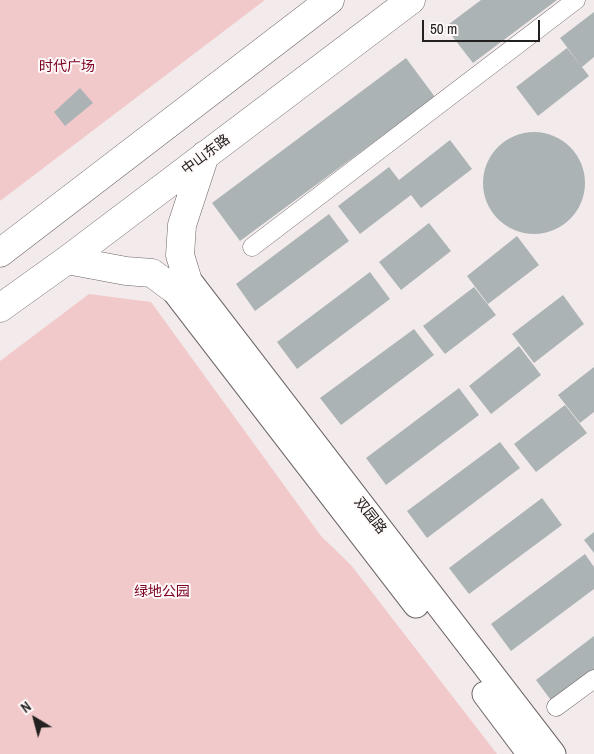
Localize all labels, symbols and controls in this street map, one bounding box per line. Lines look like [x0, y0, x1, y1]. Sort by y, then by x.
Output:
scale bar [424, 10, 542, 42]
text: 50 m [430, 18, 457, 39]
park label: 时代广场 [39, 59, 95, 75]
street label: 中山东路 [179, 131, 233, 179]
street label: 双园路 [350, 494, 390, 538]
park label: 绿地公园 [134, 584, 190, 600]
north arrow [10, 694, 60, 744]
text: N [17, 697, 35, 717]

